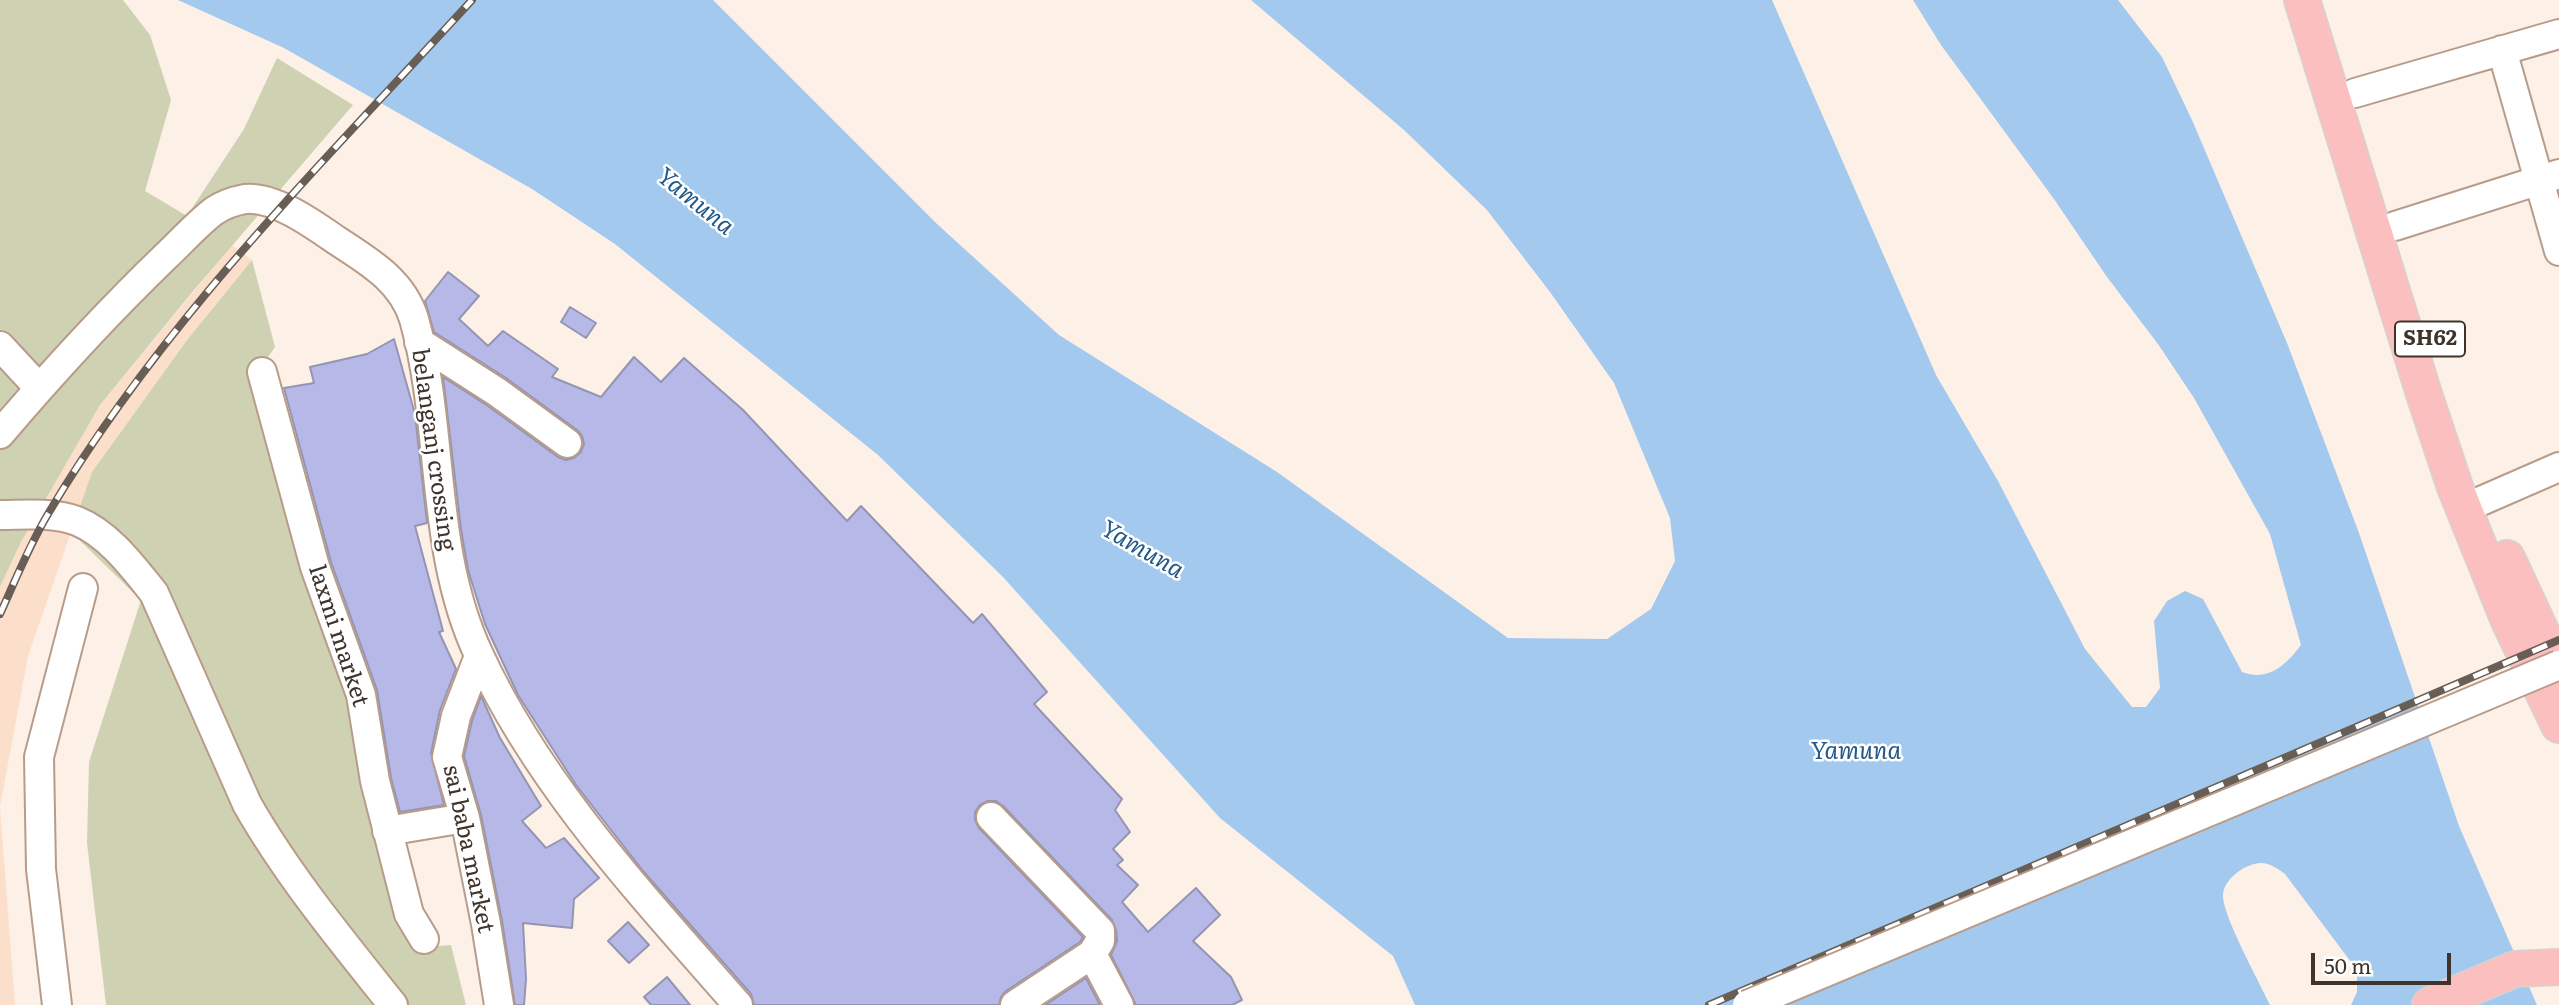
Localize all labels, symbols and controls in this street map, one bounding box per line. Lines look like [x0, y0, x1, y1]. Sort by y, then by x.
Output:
water label: Yamuna [651, 162, 739, 242]
road number: SH62 [2395, 322, 2465, 356]
street label: belanganj crossing [405, 347, 461, 553]
water label: Yamuna [1096, 515, 1188, 585]
street label: laxmi market [302, 562, 374, 710]
water label: Yamuna [1811, 738, 1901, 766]
street label: sai baba market [437, 762, 499, 936]
scale bar [2314, 939, 2454, 983]
text: 50 m [2324, 949, 2371, 980]

